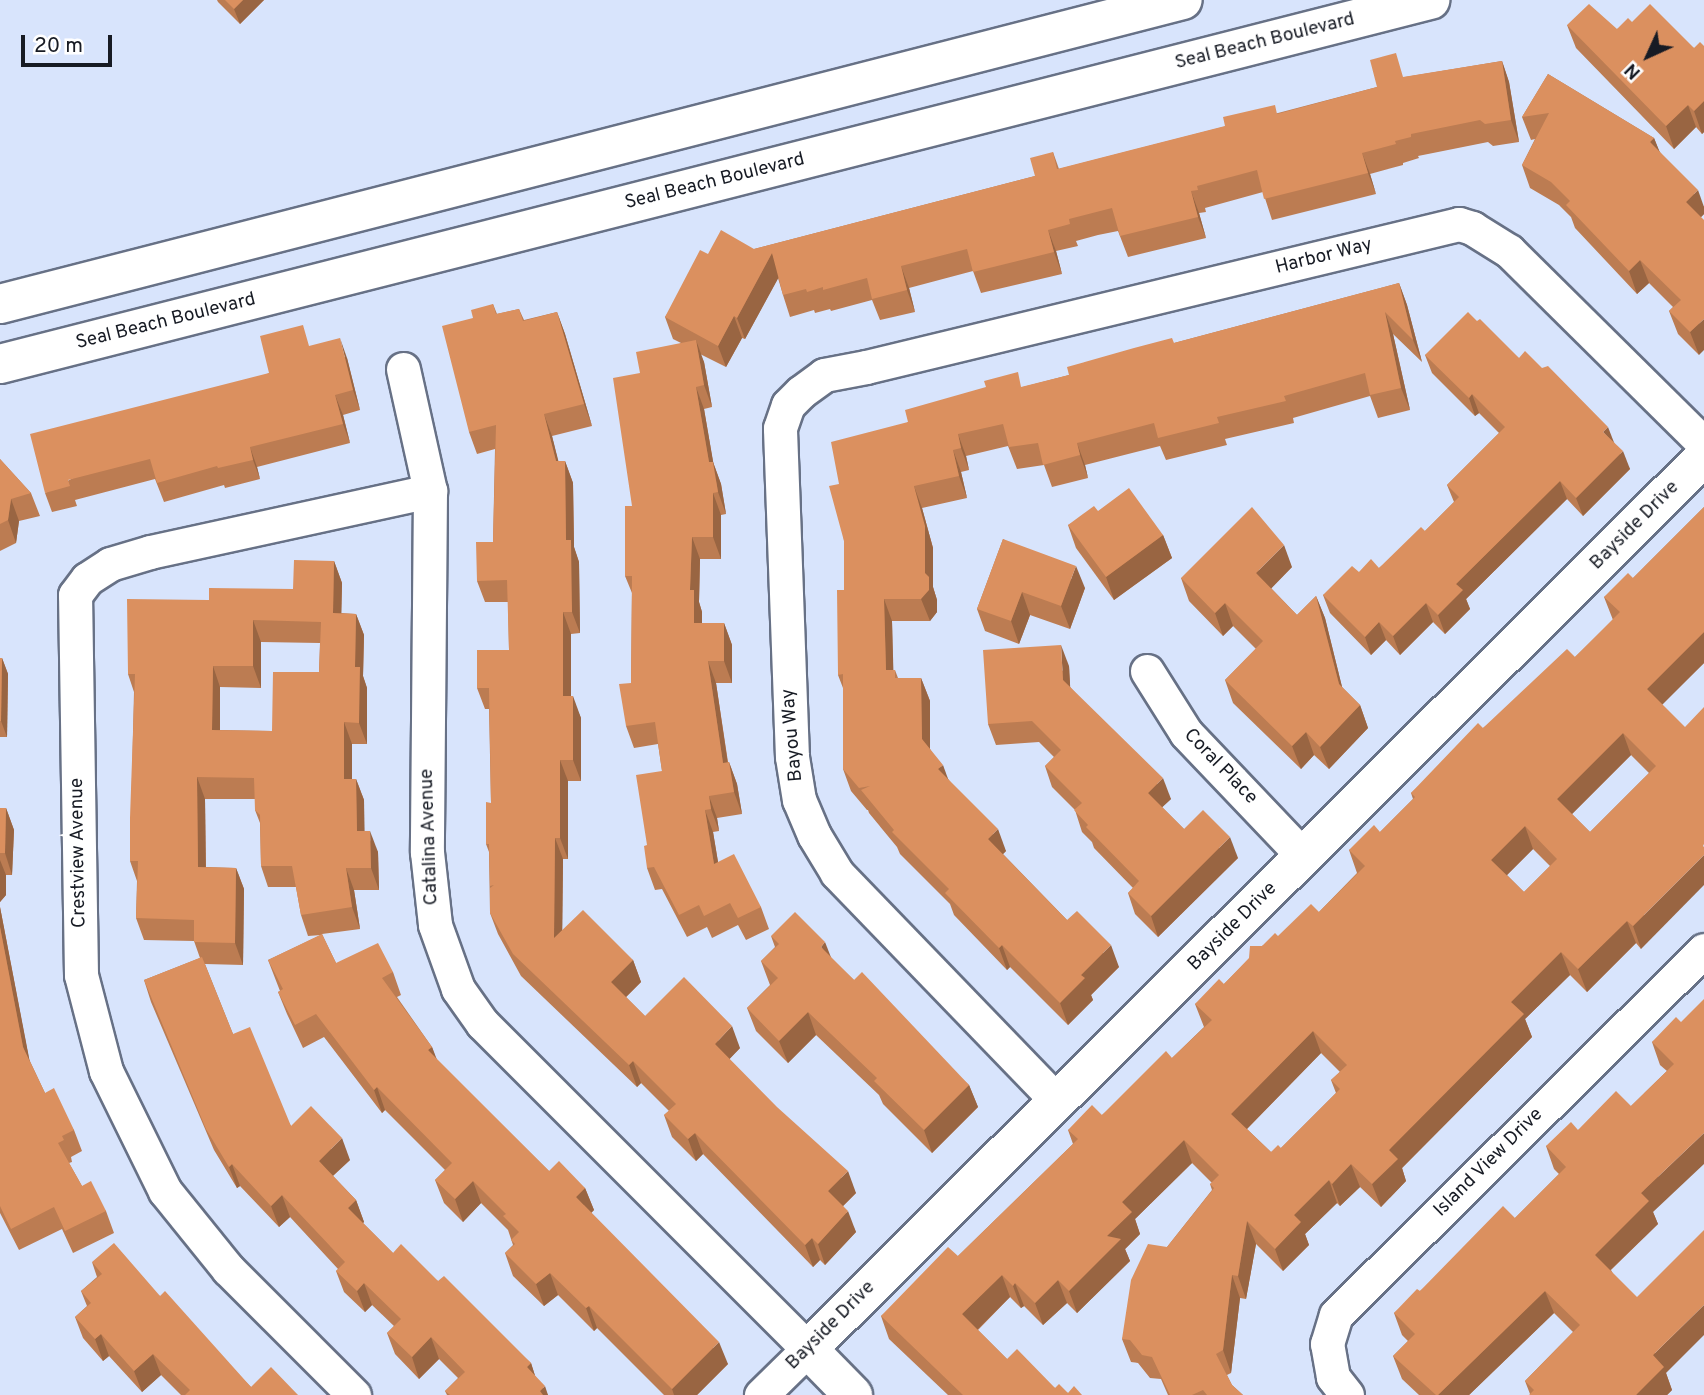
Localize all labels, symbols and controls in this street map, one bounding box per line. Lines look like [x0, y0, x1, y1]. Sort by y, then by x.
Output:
street label: Seal Beach Boulevard [1173, 9, 1357, 75]
scale bar [24, 21, 116, 65]
north arrow [1613, 21, 1683, 91]
text: 20 m [34, 33, 83, 60]
text: N [1620, 58, 1646, 84]
street label: Seal Beach Boulevard [623, 149, 807, 215]
street label: Harbor Way [1273, 234, 1375, 280]
street label: Seal Beach Boulevard [74, 289, 258, 355]
street label: Bayside Drive [1586, 477, 1684, 575]
street label: Bayou Way [778, 687, 808, 783]
street label: Coral Place [1178, 724, 1262, 810]
street label: Catalina Avenue [416, 768, 444, 906]
street label: Crestview Avenue [66, 777, 92, 929]
street label: Bayside Drive [1184, 878, 1282, 976]
street label: Island View Drive [1429, 1103, 1549, 1223]
street label: Bayside Drive [782, 1277, 880, 1375]

